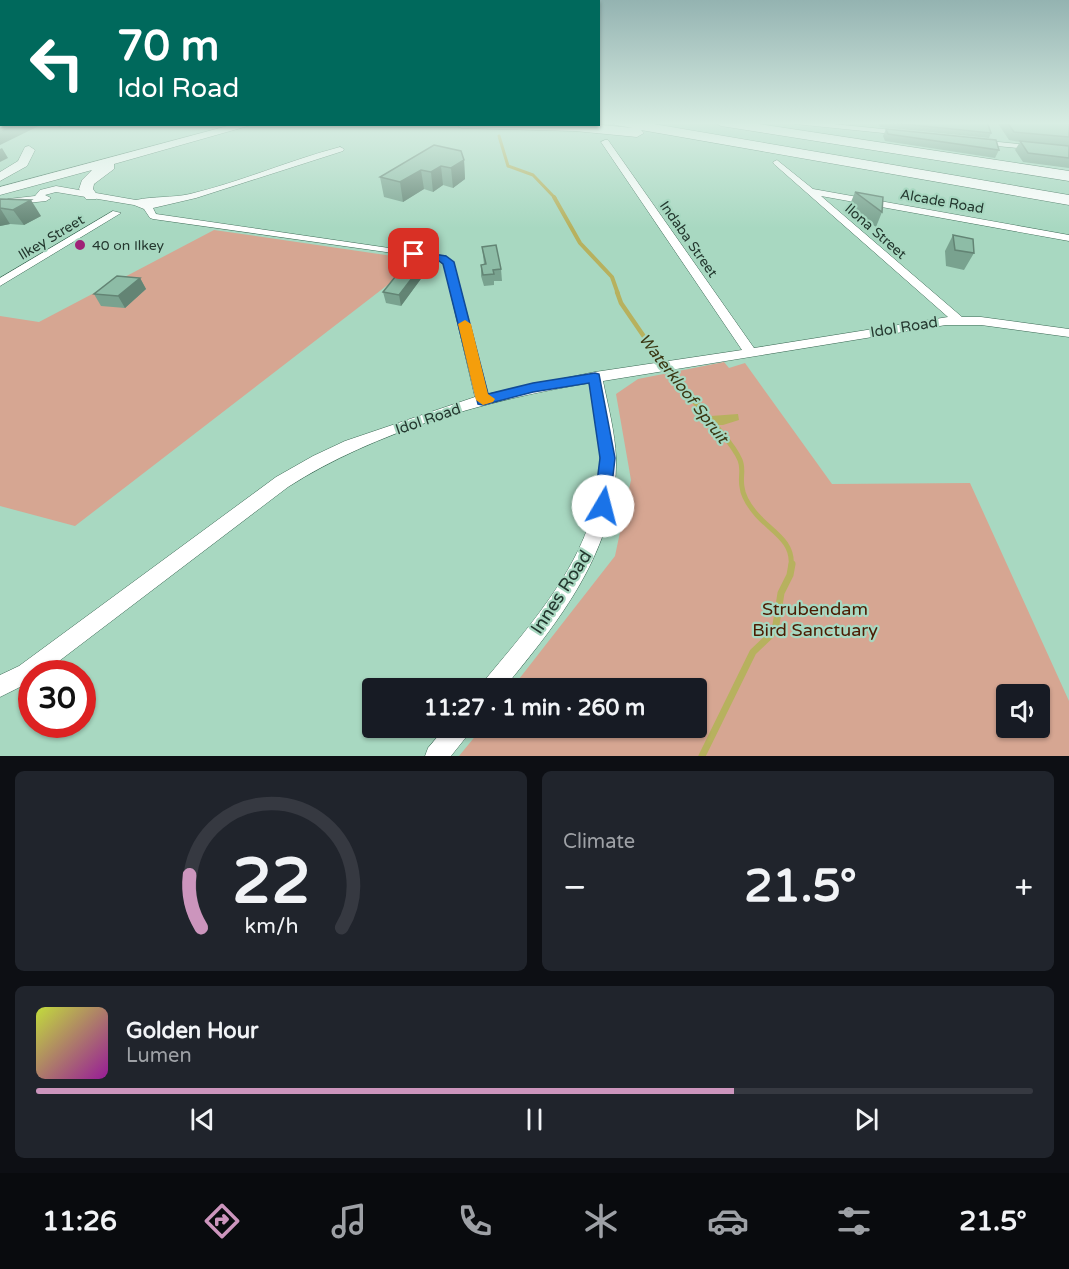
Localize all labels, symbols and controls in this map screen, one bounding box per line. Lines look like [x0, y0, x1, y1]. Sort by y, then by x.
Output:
text: 70 m [117, 21, 219, 72]
icon: left [18, 24, 96, 102]
text: Idol Road [117, 72, 239, 105]
street label: Alcade Road [899, 186, 985, 217]
street label: Indaba Street [656, 198, 722, 281]
street label: Ilona Street [841, 200, 910, 263]
street label: Ilkey Street [15, 211, 88, 264]
pin [388, 228, 439, 279]
place label: 40 on Ilkey [92, 237, 165, 254]
icon: arrive [397, 237, 430, 270]
marker: 40 on Ilkey [73, 238, 87, 252]
street label: Idol Road [869, 313, 939, 341]
water label: Waterkloof Spruit [634, 330, 733, 449]
street label: Idol Road [393, 399, 463, 439]
position arrow [571, 474, 635, 538]
street label: Innes Road [526, 546, 596, 638]
park label: Strubendam Bird Sanctuary [752, 598, 878, 641]
speed limit sign: 30 [18, 660, 96, 738]
map controls [996, 684, 1050, 738]
button: sound [996, 684, 1050, 738]
text: 11:27 · 1 min · 260 m [424, 695, 645, 721]
text: Climate [563, 830, 635, 854]
text: 22 [232, 845, 310, 920]
text: 21.5° [744, 860, 857, 914]
text: − [563, 868, 587, 907]
text: + [1014, 868, 1033, 907]
text: km/h [244, 913, 298, 939]
text: Golden Hour [126, 1018, 258, 1044]
text: Lumen [126, 1044, 192, 1068]
icon: previous [186, 1103, 219, 1136]
icon: pause [518, 1103, 551, 1136]
icon: next [850, 1103, 883, 1136]
icon: directions [201, 1200, 243, 1242]
icon: music [328, 1200, 370, 1242]
icon: phone [454, 1200, 496, 1242]
icon: climate [580, 1200, 622, 1242]
icon: car [707, 1200, 749, 1242]
icon: filters [833, 1200, 875, 1242]
text: 11:26 [42, 1205, 117, 1238]
text: 21.5° [959, 1205, 1027, 1238]

